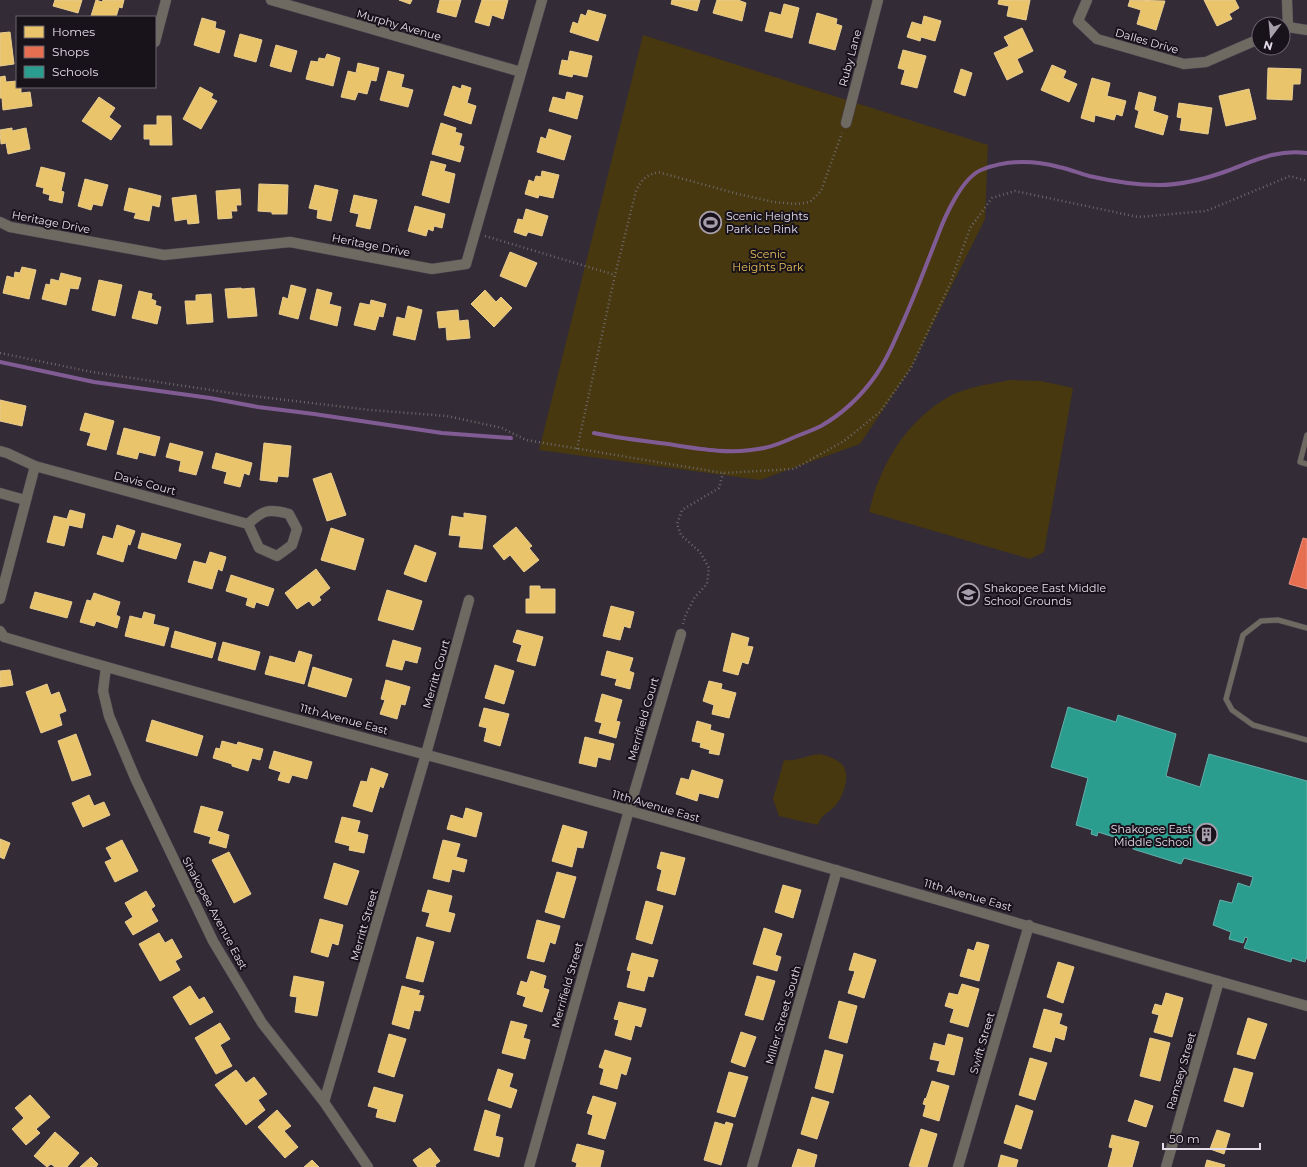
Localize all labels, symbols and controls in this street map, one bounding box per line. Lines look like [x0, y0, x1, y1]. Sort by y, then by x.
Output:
street label: Murphy Avenue [355, 6, 443, 44]
legend [16, 16, 156, 88]
north arrow [1251, 16, 1291, 56]
text: Homes [52, 24, 95, 39]
street label: Dalles Drive [1114, 25, 1181, 57]
street label: Ruby Lane [836, 28, 864, 88]
text: N [1262, 38, 1274, 54]
text: Shops [52, 44, 89, 59]
text: Schools [52, 64, 98, 79]
street label: Heritage Drive [11, 208, 92, 237]
sports icon: Scenic Heights Park Ice Rink [697, 209, 723, 235]
place label: Scenic Heights Park Ice Rink [726, 209, 809, 236]
street label: Heritage Drive [331, 231, 412, 260]
park label: Scenic Heights Park [732, 247, 804, 274]
street label: Davis Court [113, 468, 178, 498]
school or university icon: Shakopee East Middle School Grounds [955, 581, 981, 607]
place label: Shakopee East Middle School Grounds [984, 581, 1106, 608]
street label: Merritt Court [419, 637, 453, 710]
street label: Merrifield Court [624, 675, 662, 762]
street label: 11th Avenue East [298, 700, 390, 738]
street label: 11th Avenue East [610, 787, 702, 825]
place label: Shakopee East Middle School [1111, 822, 1193, 849]
building icon: Shakopee East Middle School [1194, 822, 1220, 848]
street label: Shakopee Avenue East [179, 854, 251, 972]
street label: 11th Avenue East [922, 876, 1014, 914]
street label: Merritt Street [347, 887, 381, 962]
street label: Merrifield Street [548, 940, 586, 1029]
street label: Miller Street South [762, 964, 804, 1066]
street label: Swift Street [967, 1010, 998, 1076]
street label: Ramsey Street [1163, 1030, 1199, 1111]
scale bar [1163, 1125, 1260, 1151]
text: 50 m [1169, 1131, 1200, 1146]

